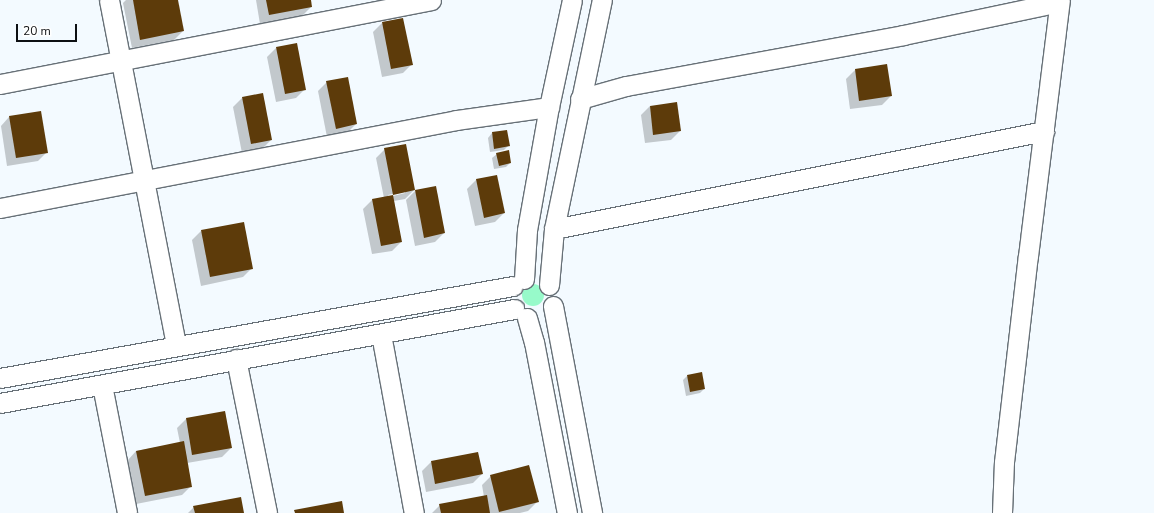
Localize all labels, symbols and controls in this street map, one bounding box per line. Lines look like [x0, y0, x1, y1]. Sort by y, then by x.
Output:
scale bar [18, 16, 79, 42]
text: 20 m [23, 23, 51, 39]

